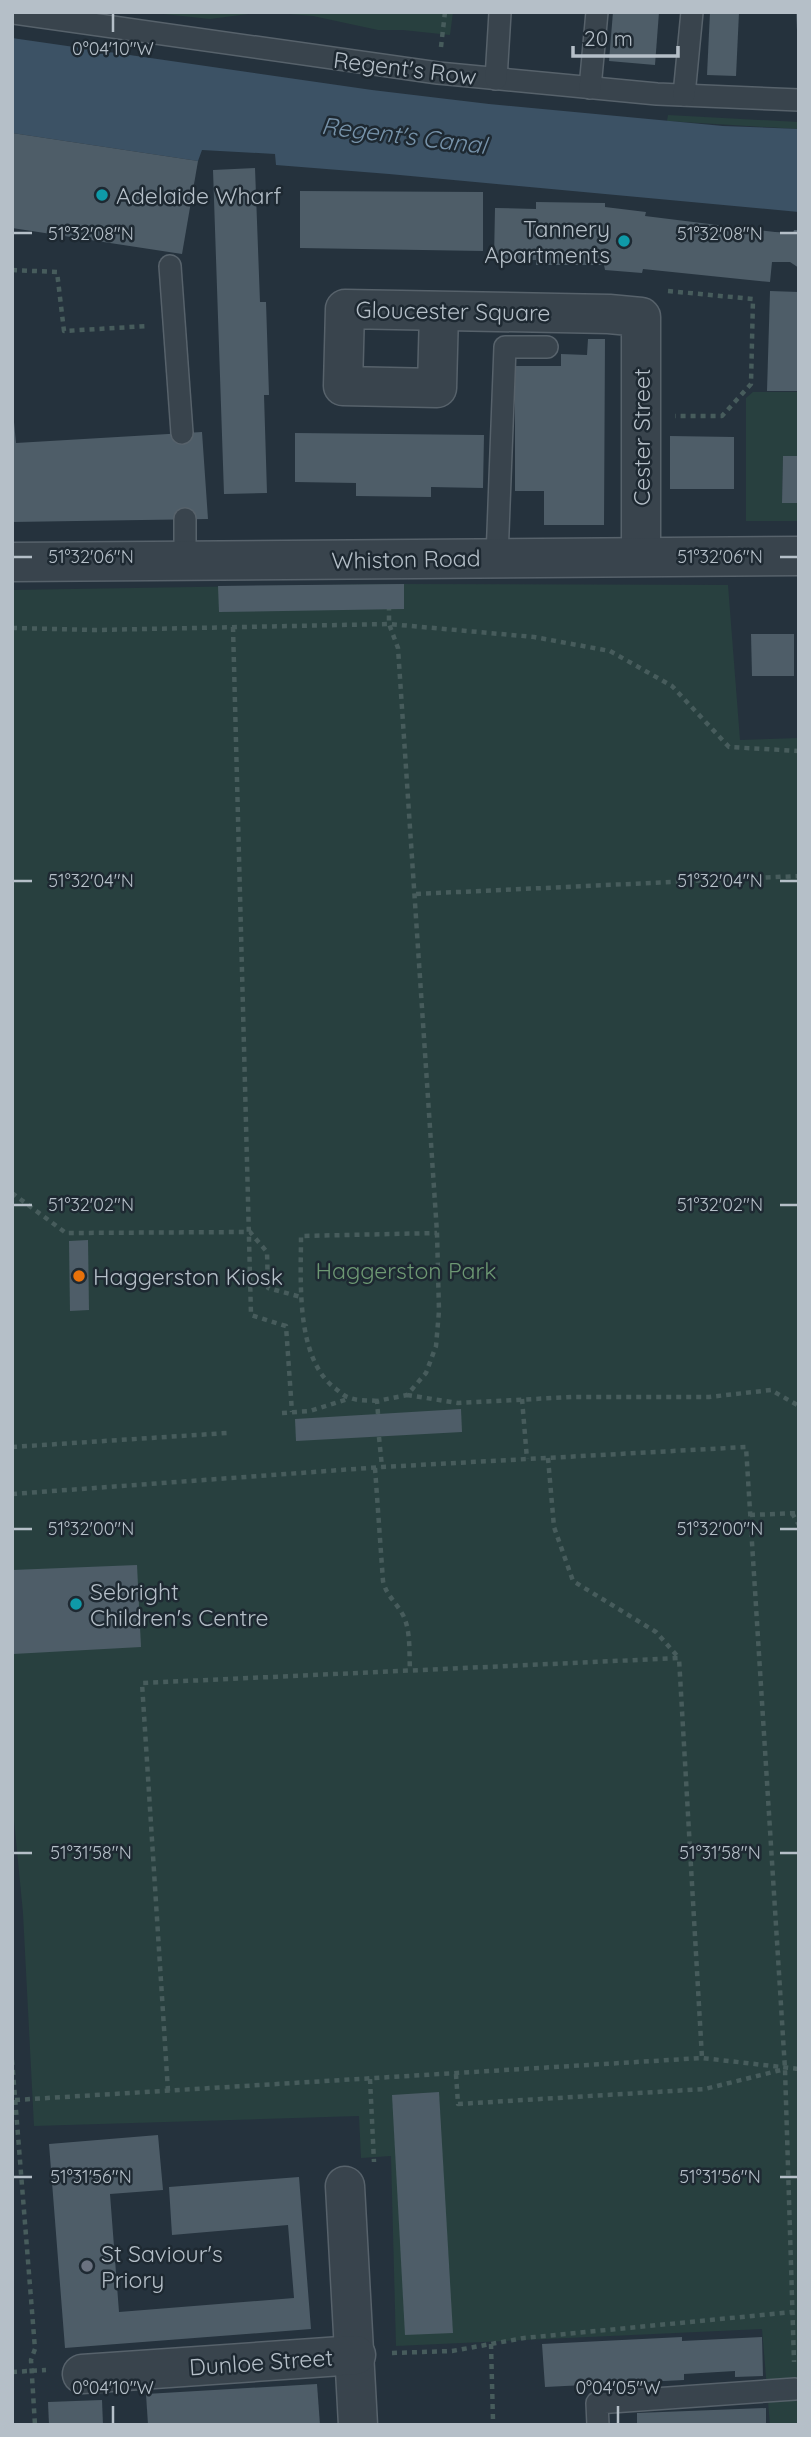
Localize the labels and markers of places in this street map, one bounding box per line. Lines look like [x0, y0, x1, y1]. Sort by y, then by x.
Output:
place label: Adelaide Wharf [116, 181, 282, 210]
marker: Adelaide Wharf [94, 187, 110, 203]
place label: Tannery Apartments [484, 214, 610, 269]
marker: Tannery Apartments [616, 233, 632, 249]
place label: Haggerston Kiosk [93, 1262, 283, 1291]
marker: Haggerston Kiosk [71, 1268, 87, 1284]
place label: Sebright Children's Centre [90, 1577, 269, 1632]
marker: Sebright Children's Centre [68, 1596, 84, 1612]
place label: St Saviour's Priory [101, 2239, 223, 2294]
marker: St Saviour's Priory [79, 2258, 95, 2274]

